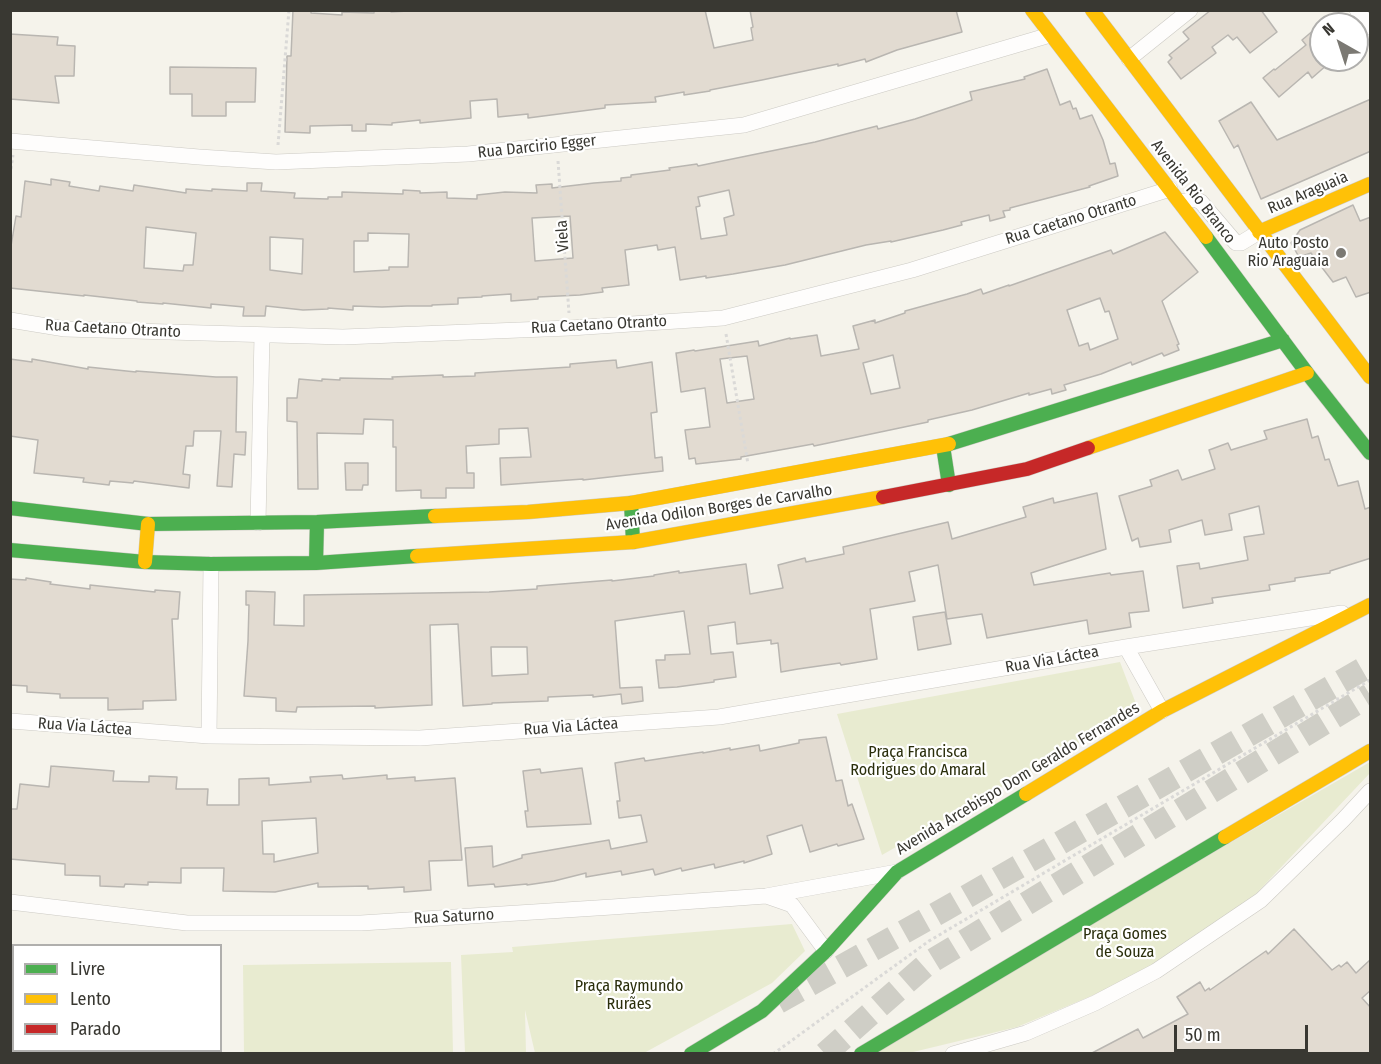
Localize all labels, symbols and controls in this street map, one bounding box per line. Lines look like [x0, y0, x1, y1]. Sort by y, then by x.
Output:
north arrow [1309, 12, 1369, 72]
text: N [1319, 19, 1338, 40]
street label: Rua Darcirio Egger [477, 131, 597, 163]
street label: Avenida Rio Branco [1147, 136, 1239, 248]
street label: Rua Araguaia [1265, 167, 1351, 219]
street label: Rua Caetano Otranto [1003, 191, 1139, 249]
street label: Viela [552, 219, 574, 253]
place label: Auto Posto Rio Araguaia [1247, 234, 1329, 272]
marker: Auto Posto Rio Araguaia [1334, 246, 1348, 260]
street label: Rua Caetano Otranto [531, 312, 667, 338]
street label: Rua Caetano Otranto [45, 316, 181, 342]
street label: Avenida Odilon Borges de Carvalho [604, 481, 834, 535]
street label: Rua Via Láctea [1004, 642, 1100, 678]
street label: Avenida Arcebispo Dom Geraldo Fernandes [893, 699, 1143, 859]
street label: Rua Via Láctea [37, 714, 133, 740]
street label: Rua Via Láctea [523, 714, 619, 740]
park label: Praça Francisca Rodrigues do Amaral [850, 743, 986, 781]
street label: Rua Saturno [413, 905, 495, 929]
park label: Praça Gomes de Souza [1083, 925, 1167, 963]
legend [12, 944, 222, 1052]
text: Livre [70, 958, 105, 980]
park label: Praça Raymundo Rurães [575, 977, 683, 1015]
text: Lento [70, 988, 111, 1010]
scale bar [1177, 1013, 1310, 1051]
text: Parado [70, 1018, 121, 1040]
text: 50 m [1185, 1024, 1221, 1046]

